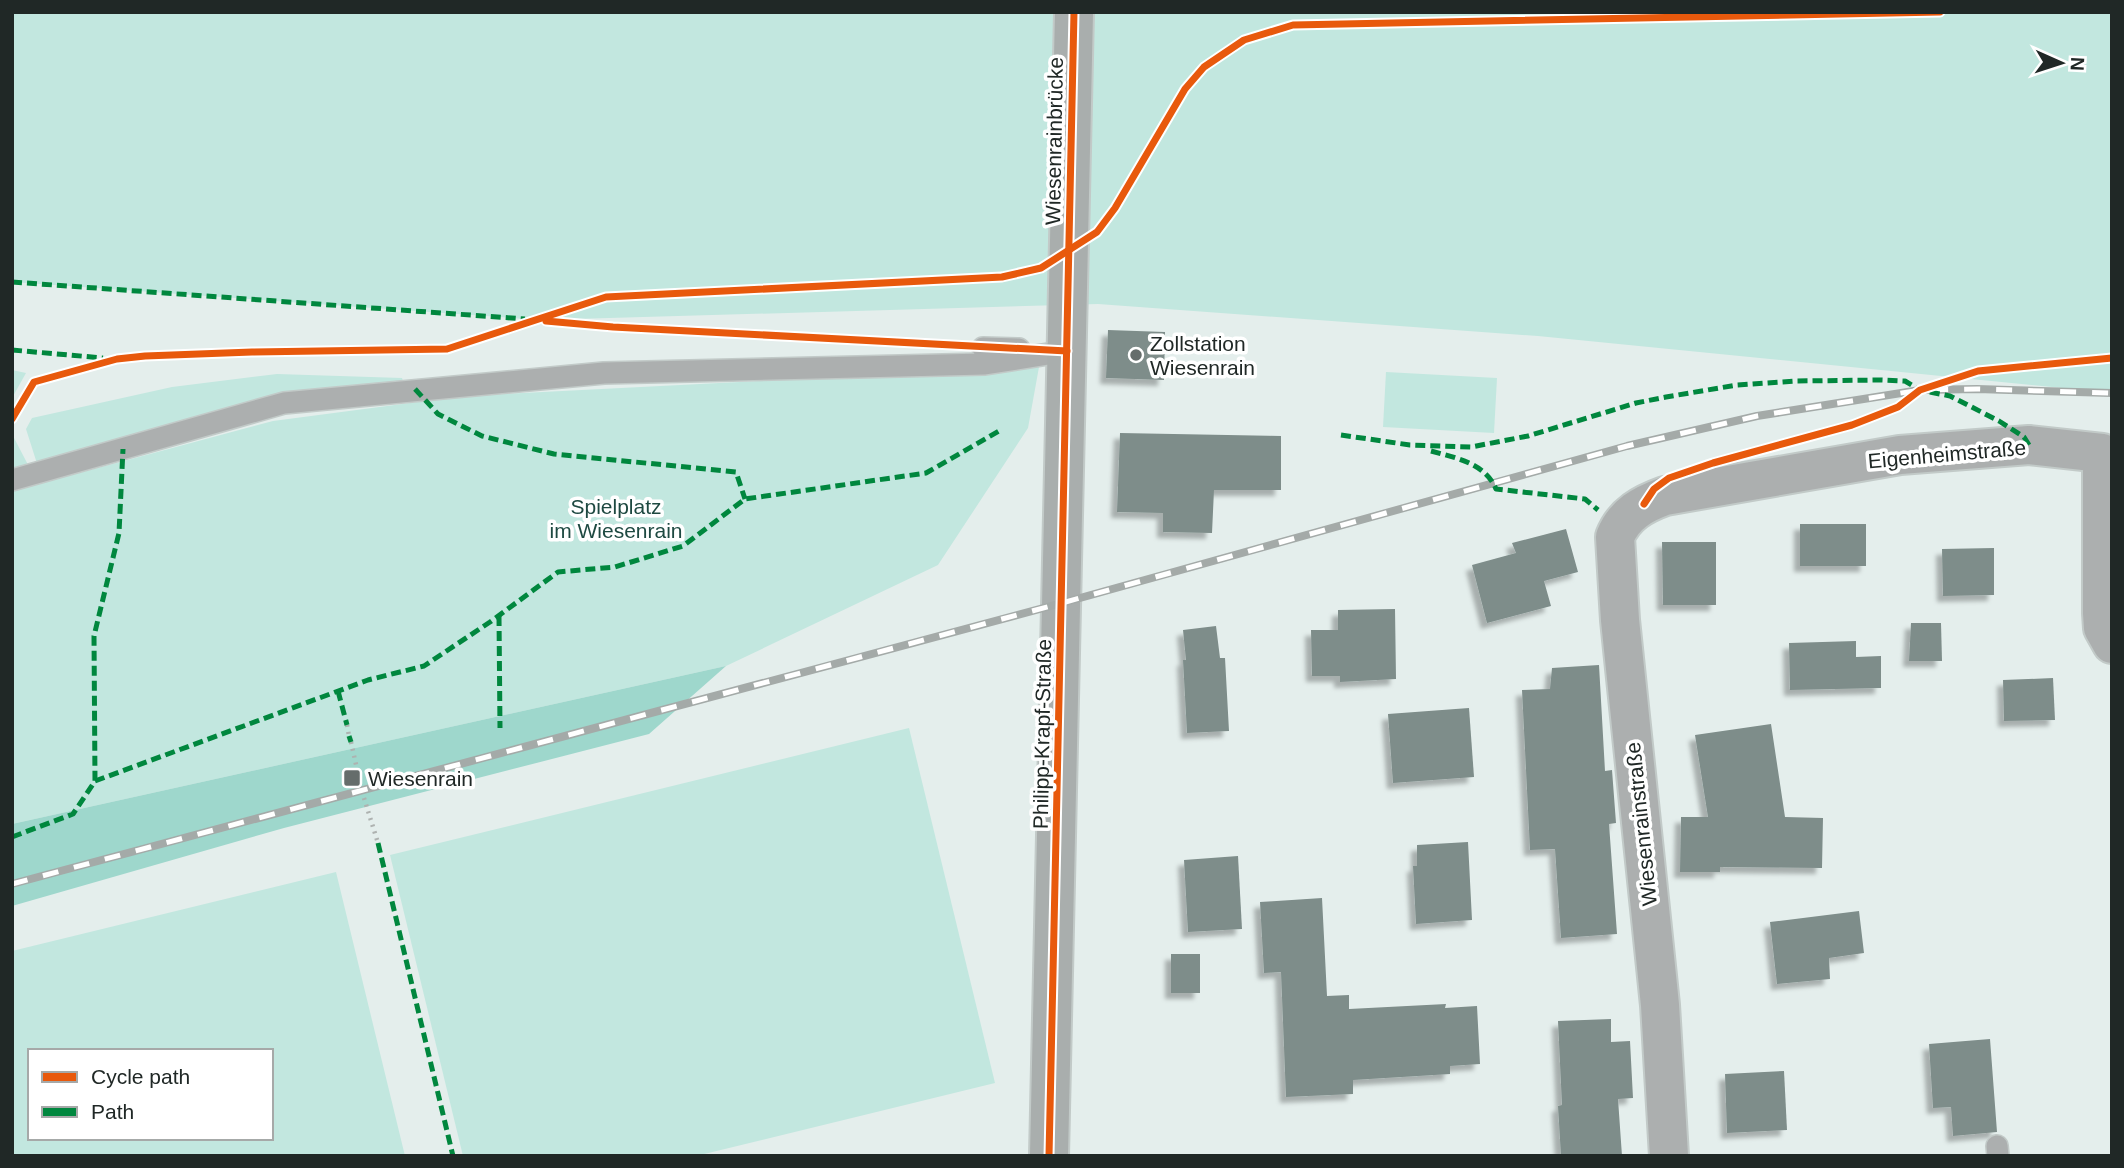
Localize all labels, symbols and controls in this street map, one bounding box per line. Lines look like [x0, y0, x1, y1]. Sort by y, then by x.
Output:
north arrow [2026, 28, 2096, 98]
text: N [2067, 56, 2088, 71]
street label: Wiesenrainbrücke [1041, 57, 1067, 225]
place label: Zollstation Wiesenrain [1150, 332, 1255, 379]
marker: Zollstation Wiesenrain [1128, 347, 1144, 363]
street label: Eigenheimstraße [1867, 436, 2027, 472]
park label: Spielplatz im Wiesenrain [549, 495, 683, 542]
street label: Philipp-Krapf-Straße [1029, 639, 1055, 829]
street label: Wiesenrainstraße [1621, 741, 1661, 907]
place label: Wiesenrain [368, 767, 473, 790]
marker: Wiesenrain [342, 768, 362, 788]
legend [28, 1049, 273, 1140]
text: Cycle path [91, 1065, 190, 1088]
text: Path [91, 1100, 134, 1123]

